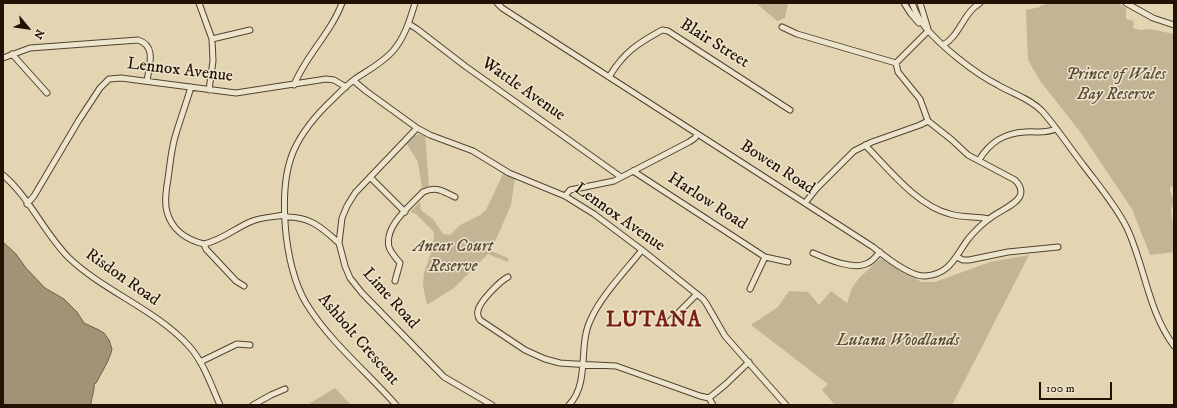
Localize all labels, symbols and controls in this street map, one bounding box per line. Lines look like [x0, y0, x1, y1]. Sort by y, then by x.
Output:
north arrow [8, 8, 48, 48]
street label: Blair Street [676, 15, 752, 73]
text: N [30, 26, 47, 41]
street label: Lennox Avenue [126, 54, 234, 88]
street label: Wattle Avenue [477, 54, 569, 126]
park label: Prince of Wales Bay Reserve [1066, 65, 1166, 105]
street label: Bowen Road [736, 136, 818, 200]
street label: Harlow Road [663, 169, 751, 235]
street label: Lennox Avenue [570, 179, 668, 257]
park label: Anear Court Reserve [413, 237, 493, 277]
street label: Risdon Road [81, 245, 163, 311]
street label: Lime Road [357, 264, 423, 334]
street label: Ashbolt Crescent [313, 290, 403, 390]
district label: LUTANA [606, 309, 702, 335]
park label: Lutana Woodlands [837, 331, 959, 351]
scale bar [1041, 374, 1114, 400]
text: 100 m [1046, 381, 1075, 396]

